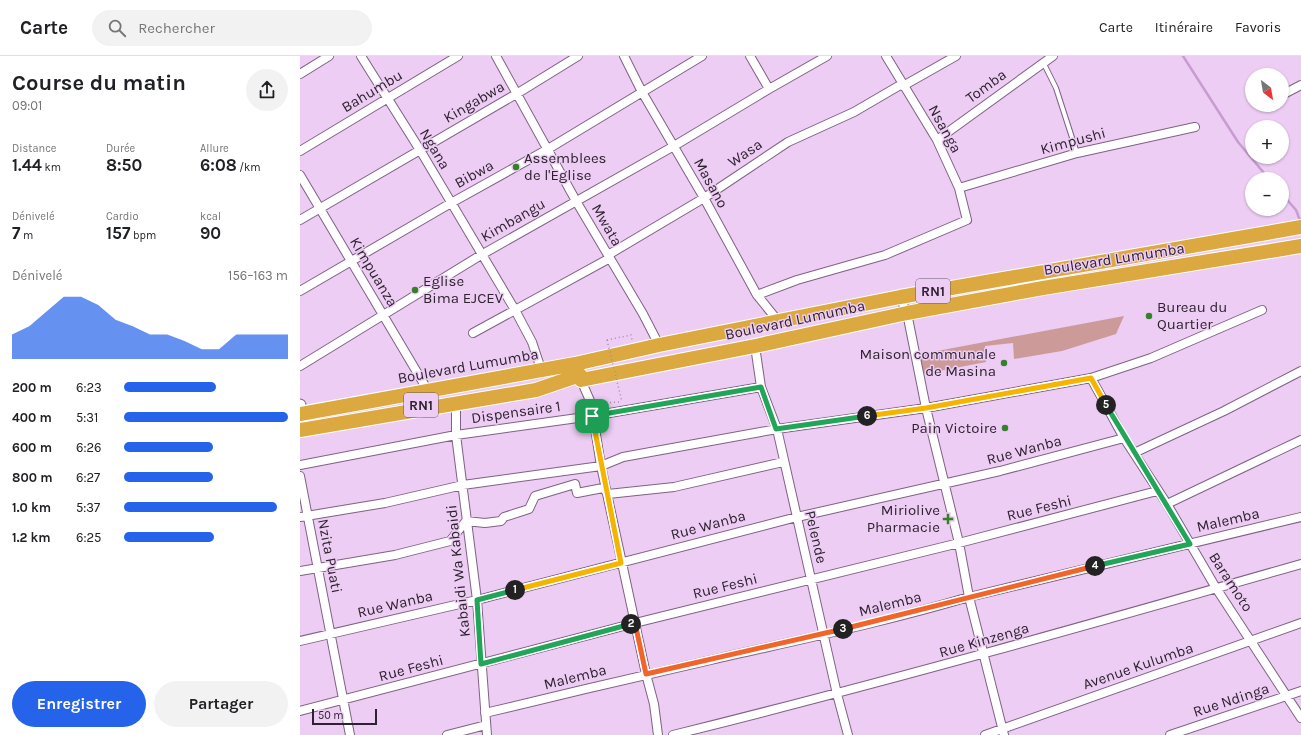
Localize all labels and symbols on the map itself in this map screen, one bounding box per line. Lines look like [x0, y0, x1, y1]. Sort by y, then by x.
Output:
street label: Tomba [962, 65, 1010, 107]
street label: Bahumbu [338, 66, 406, 116]
north arrow [1245, 68, 1289, 112]
street label: Kingabwa [440, 77, 508, 127]
street label: Nsanga [924, 102, 966, 156]
street label: Kimpushi [1038, 124, 1108, 158]
street label: Ngana [416, 125, 454, 173]
street label: Wasa [724, 135, 766, 171]
place label: Assemblees de l'Eglise [524, 149, 607, 184]
street label: Masano [690, 155, 732, 211]
street label: Bibwa [451, 156, 497, 192]
marker: Assemblees de l'Eglise [511, 162, 521, 172]
street label: Kimbangu [478, 194, 548, 246]
street label: Mwata [588, 201, 626, 249]
street label: Kimpuanza [346, 234, 402, 310]
street label: Boulevard Lumumba [1042, 239, 1186, 279]
place label: Eglise Bima EJCEV [423, 272, 504, 307]
road number: RN1 [916, 279, 950, 303]
marker: Eglise Bima EJCEV [410, 285, 420, 295]
street label: Boulevard Lumumba [723, 296, 867, 344]
place label: Bureau du Quartier [1157, 298, 1227, 333]
marker: Bureau du Quartier [1144, 311, 1154, 321]
street label: Boulevard Lumumba [396, 345, 540, 387]
place label: Maison communale de Masina [860, 345, 996, 380]
marker: Maison communale de Masina [999, 358, 1009, 368]
road number: RN1 [404, 393, 438, 417]
pin: 5 [1096, 395, 1116, 415]
street label: Dispensaire 1 [470, 397, 562, 427]
pin [575, 399, 609, 433]
pin: 6 [857, 406, 877, 426]
place label: Pain Victoire [911, 419, 997, 437]
marker: Pain Victoire [1000, 423, 1010, 433]
street label: Rue Wanba [985, 431, 1063, 469]
street label: Rue Feshi [1005, 491, 1073, 525]
place label: Miriolive Pharmacie [867, 501, 940, 536]
street label: Kabaidi Wa Kabaidi [442, 504, 474, 638]
street label: Malemba [1195, 504, 1261, 536]
street label: Rue Wanba [669, 506, 747, 544]
street label: Pelende [801, 509, 831, 565]
marker: Miriolive Pharmacie [943, 514, 953, 524]
street label: Nzita Puati [314, 517, 346, 595]
street label: Baramoto [1205, 549, 1257, 615]
pin: 4 [1085, 556, 1105, 576]
street label: Rue Feshi [691, 569, 759, 603]
pin: 1 [505, 580, 525, 600]
street label: Rue Wanba [356, 587, 434, 621]
street label: Malemba [857, 588, 923, 620]
pin: 2 [621, 614, 641, 634]
pin: 3 [833, 619, 853, 639]
street label: Rue Kinzenga [937, 619, 1031, 661]
street label: Avenue Kulumba [1080, 639, 1196, 693]
street label: Rue Feshi [377, 651, 445, 685]
street label: Malemba [542, 661, 608, 693]
street label: Rue Ndinga [1191, 679, 1271, 721]
scale bar [312, 707, 377, 726]

